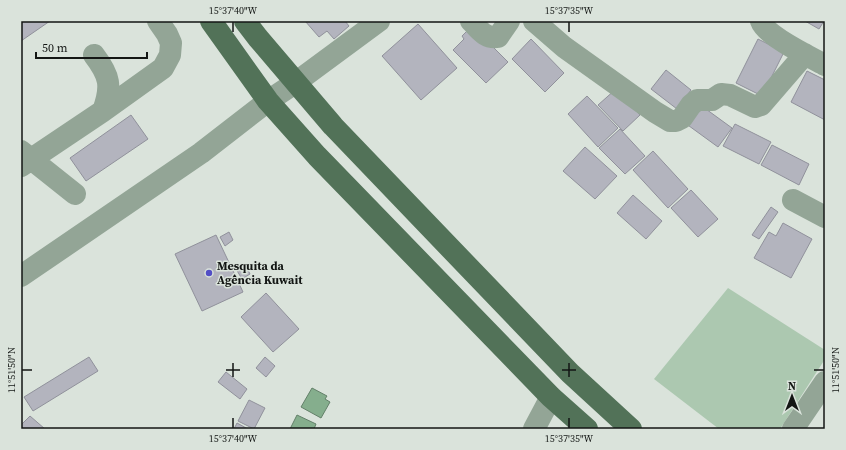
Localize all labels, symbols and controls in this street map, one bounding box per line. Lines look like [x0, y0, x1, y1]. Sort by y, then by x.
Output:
text: 15°37'40"W [209, 4, 258, 17]
text: 15°37'35"W [545, 4, 594, 17]
scale bar [36, 34, 147, 60]
text: 50 m [42, 40, 68, 56]
place label: Mesquita da Agência Kuwait [217, 258, 303, 288]
marker: Mesquita da Agência Kuwait [204, 268, 214, 278]
text: 11°51'50"N [5, 347, 18, 393]
text: 11°51'50"N [829, 347, 842, 393]
north arrow [772, 376, 812, 416]
text: N [788, 379, 796, 394]
text: 15°37'40"W [209, 432, 258, 445]
text: 15°37'35"W [545, 432, 594, 445]

